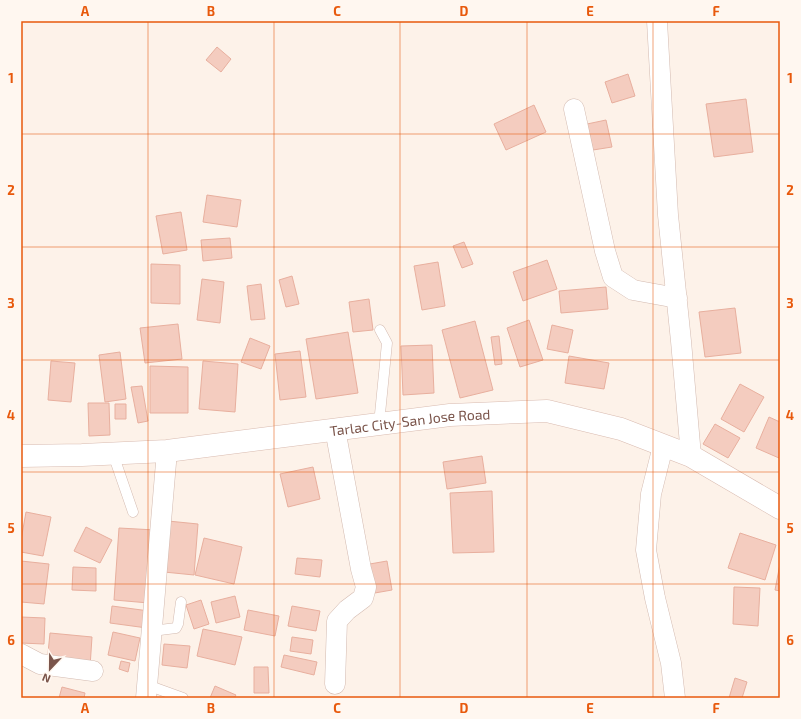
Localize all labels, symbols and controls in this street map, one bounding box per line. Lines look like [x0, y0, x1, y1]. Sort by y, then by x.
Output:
text: A [81, 3, 90, 19]
text: B [207, 3, 215, 19]
text: C [333, 3, 341, 19]
text: D [460, 3, 469, 19]
text: E [586, 3, 594, 19]
text: F [712, 3, 720, 19]
text: 1 [8, 70, 14, 86]
text: 1 [787, 70, 793, 86]
text: 2 [7, 182, 15, 198]
text: 2 [786, 182, 794, 198]
text: 3 [7, 295, 15, 311]
text: 3 [786, 295, 794, 311]
street label: Tarlac City-San Jose Road [329, 405, 491, 439]
text: 4 [7, 407, 15, 423]
text: 4 [786, 407, 794, 423]
text: 5 [7, 520, 15, 536]
text: 5 [786, 520, 794, 536]
text: 6 [7, 632, 15, 648]
text: 6 [786, 632, 794, 648]
north arrow [30, 649, 70, 689]
text: N [40, 671, 52, 686]
text: A [81, 700, 90, 716]
text: B [207, 700, 215, 716]
text: C [333, 700, 341, 716]
text: D [460, 700, 469, 716]
text: E [586, 700, 594, 716]
text: F [712, 700, 720, 716]

